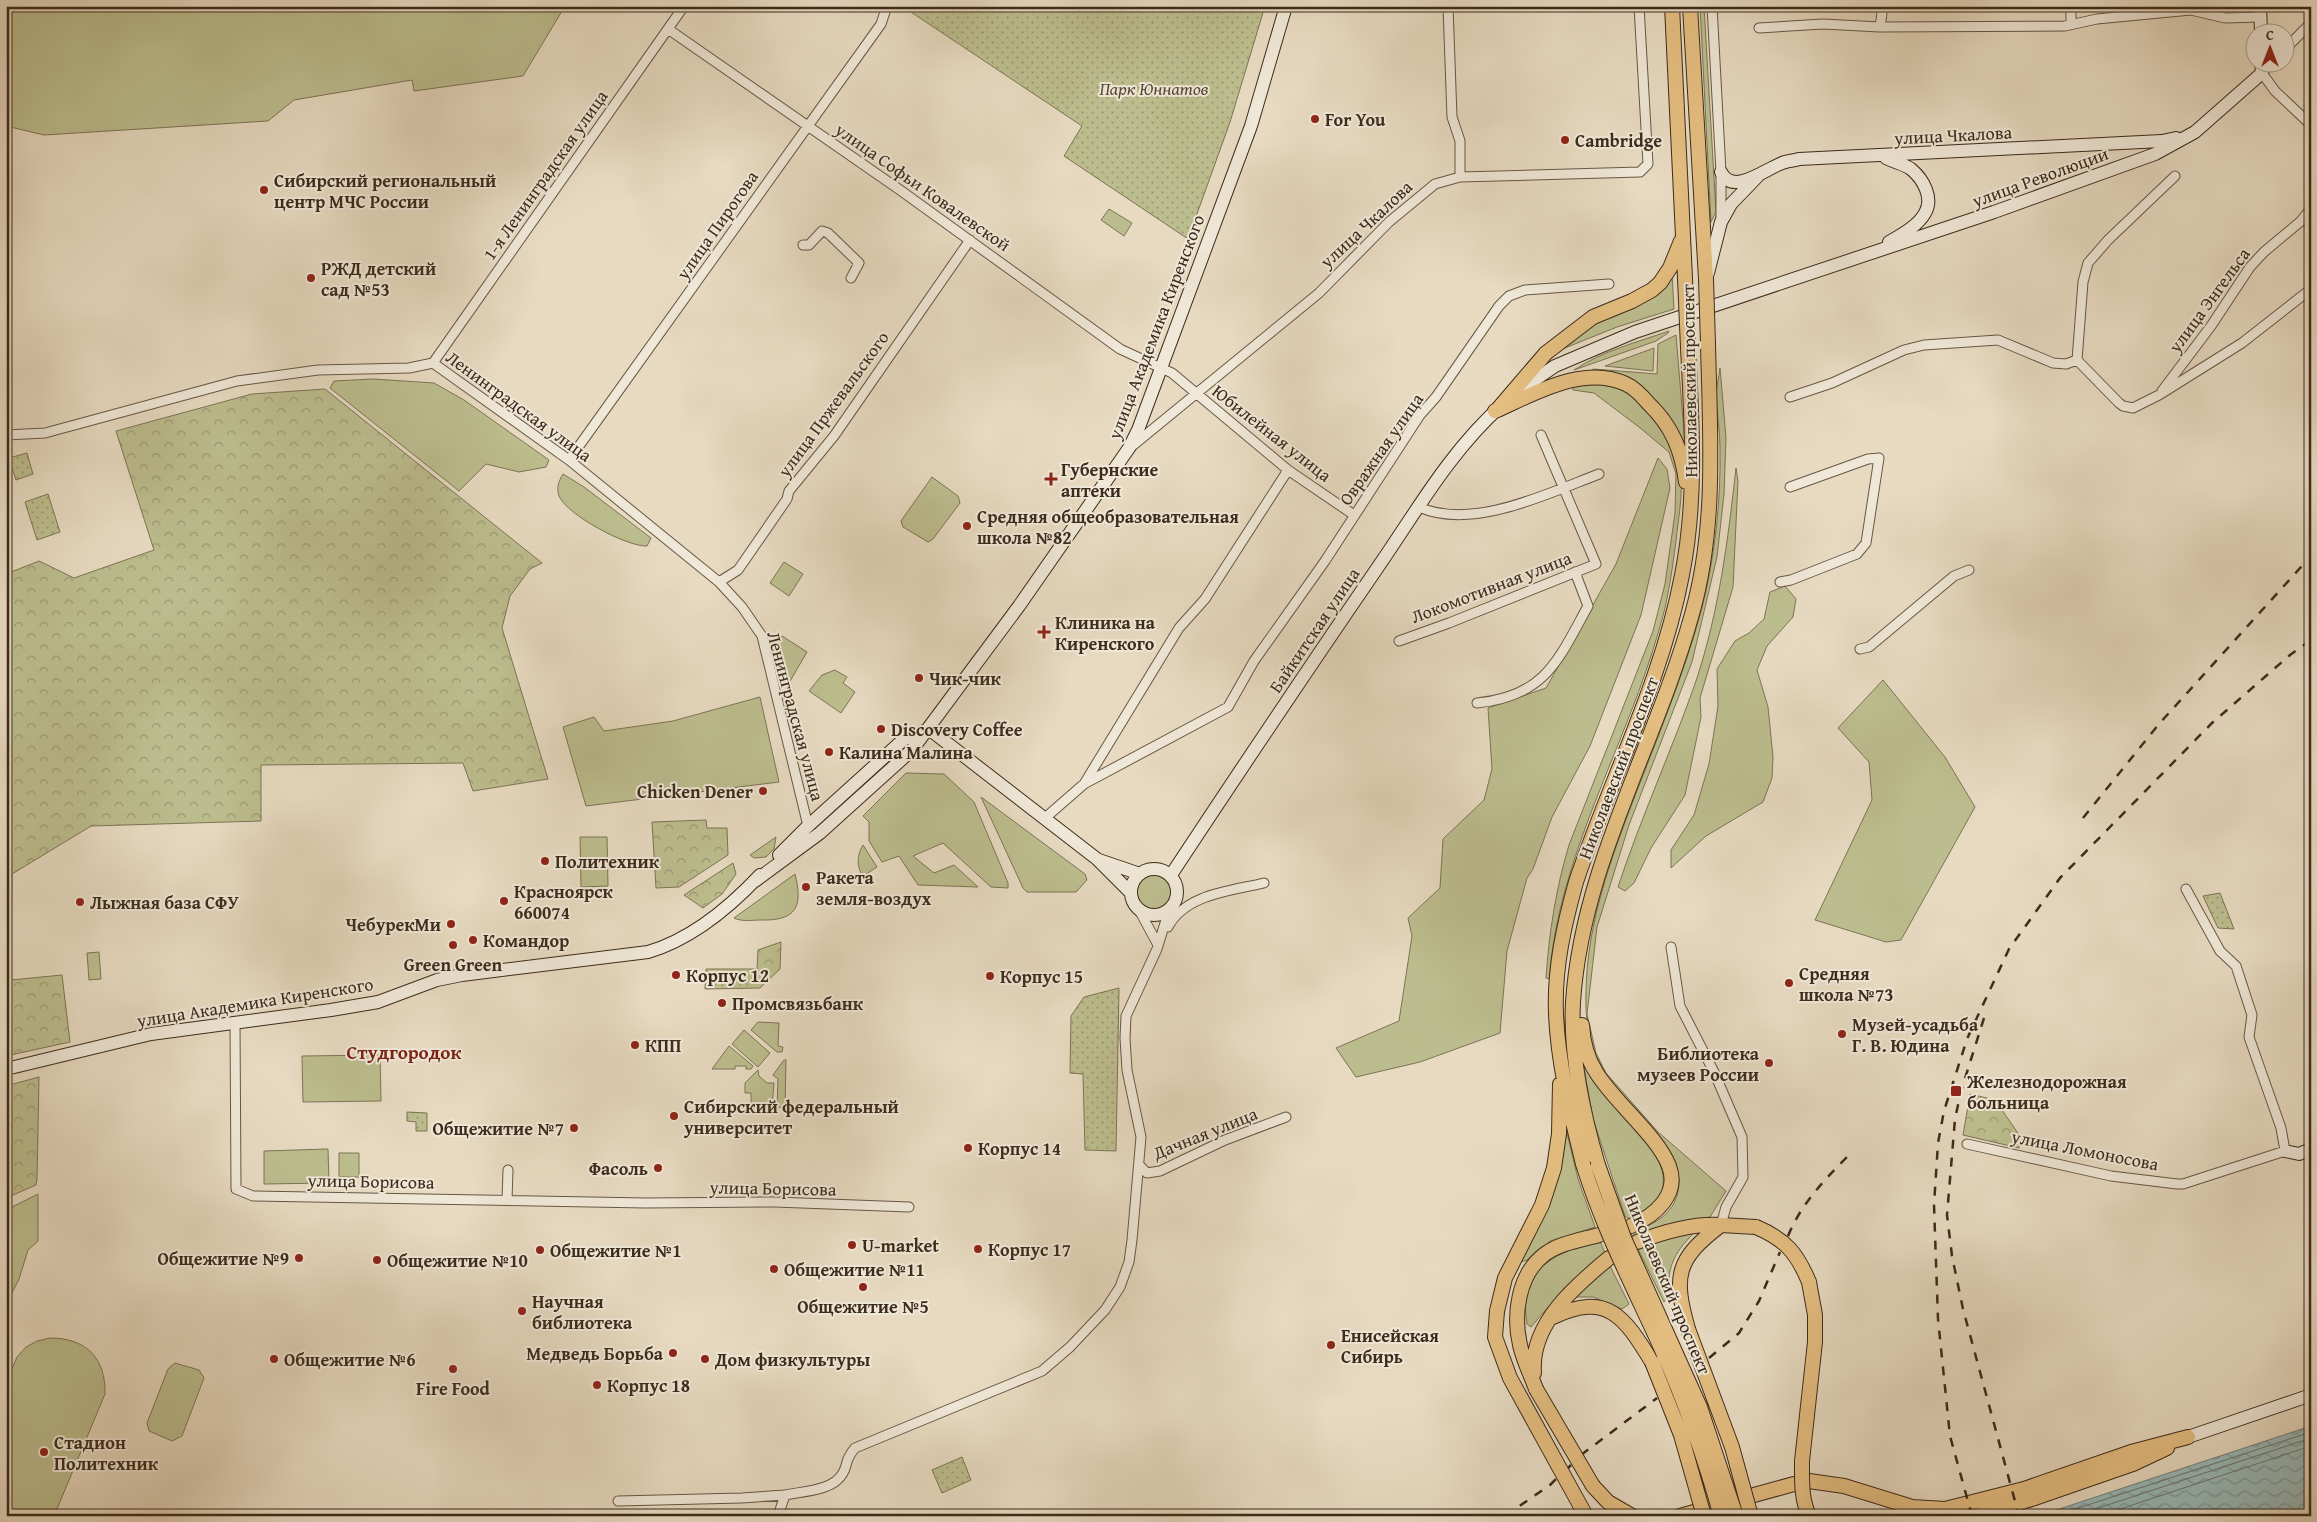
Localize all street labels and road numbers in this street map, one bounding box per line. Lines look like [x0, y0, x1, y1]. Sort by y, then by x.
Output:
street label: 1-я Ленинградская улица [476, 84, 614, 266]
street label: улица Софьи Ковалевской [829, 115, 1016, 258]
street label: улица Чкалова [1892, 118, 2013, 152]
street label: улица Революции [1967, 140, 2112, 215]
street label: улица Пирогова [669, 165, 765, 286]
street label: улица Чкалова [1313, 174, 1419, 275]
street label: улица Академика Киренского [1100, 211, 1211, 444]
street label: улица Энгельса [2161, 241, 2257, 359]
street label: Николаевский проспект [1674, 284, 1704, 478]
street label: улица Пржевальского [770, 325, 895, 483]
street label: Ленинградская улица [440, 344, 598, 469]
street label: Юбилейная улица [1207, 378, 1338, 489]
street label: Овражная улица [1332, 387, 1430, 511]
street label: Локомотивная улица [1407, 544, 1576, 630]
street label: Байкитская улица [1262, 562, 1366, 698]
street label: Ленинградская улица [760, 628, 832, 804]
street label: Николаевский проспект [1571, 673, 1665, 863]
street label: улица Академика Киренского [134, 970, 375, 1034]
street label: Дачная улица [1148, 1100, 1262, 1167]
street label: улица Ломоносова [2008, 1122, 2161, 1178]
street label: улица Борисова [306, 1166, 435, 1196]
street label: улица Борисова [708, 1173, 837, 1203]
street label: Николаевский проспект [1618, 1190, 1718, 1379]

